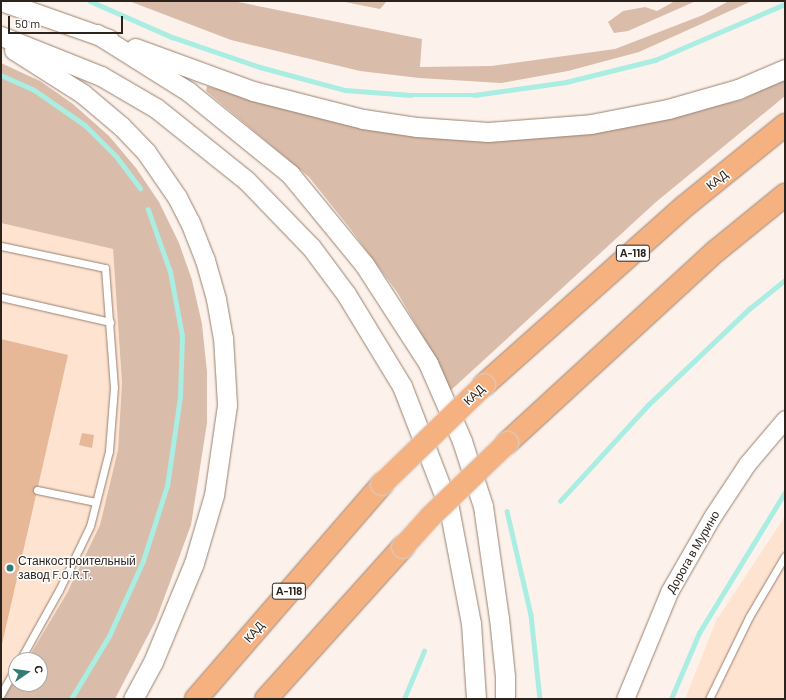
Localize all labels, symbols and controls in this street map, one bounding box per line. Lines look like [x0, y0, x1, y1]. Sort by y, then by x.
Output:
scale bar [10, 8, 125, 34]
text: 50 m [15, 16, 40, 30]
street label: КАД [703, 167, 731, 193]
road number: А-118 [615, 244, 651, 262]
street label: КАД [461, 382, 487, 408]
street label: Дорога в Мурино [664, 508, 722, 596]
place label: Станкостроительный завод F.O.R.T. [18, 554, 136, 582]
marker: Станкостроительный завод F.O.R.T. [5, 563, 15, 573]
road number: А-118 [271, 582, 307, 600]
street label: КАД [241, 618, 267, 646]
north arrow [8, 652, 48, 692]
text: С [32, 664, 46, 675]

